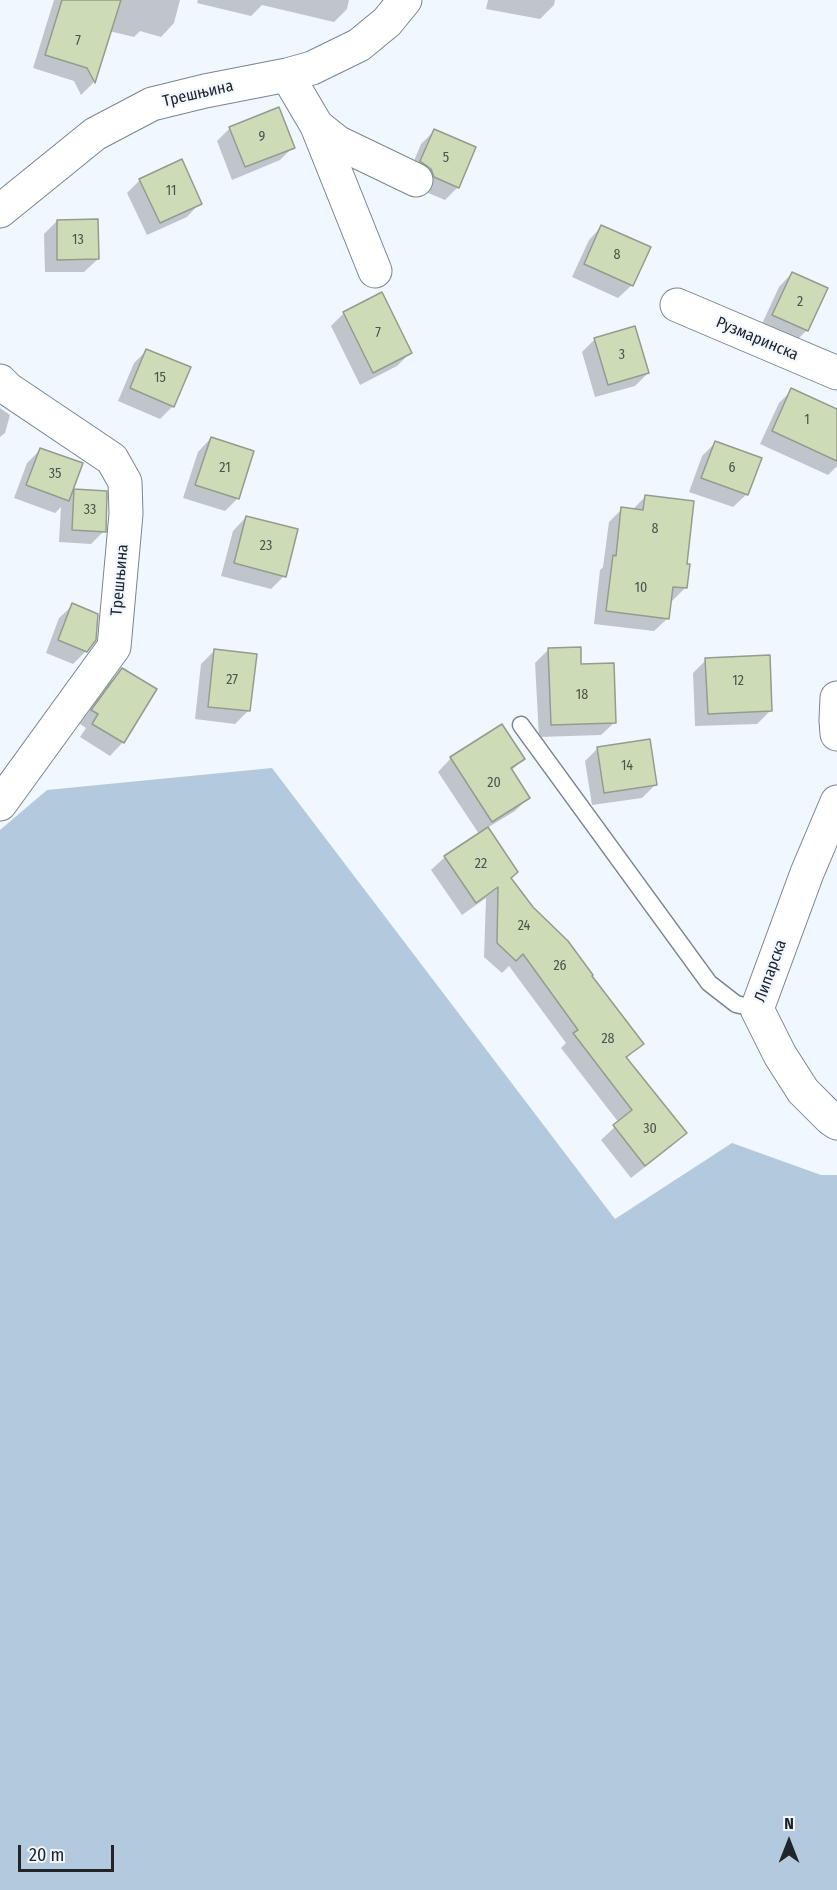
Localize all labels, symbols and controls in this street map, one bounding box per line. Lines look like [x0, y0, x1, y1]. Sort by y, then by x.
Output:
house number: 7 [75, 33, 81, 49]
street label: Трешњина [161, 77, 235, 111]
house number: 9 [259, 129, 265, 145]
house number: 5 [443, 150, 449, 166]
house number: 11 [166, 183, 176, 199]
house number: 13 [72, 232, 84, 248]
house number: 8 [614, 247, 620, 263]
house number: 2 [797, 294, 803, 310]
street label: Рузмаринска [713, 313, 801, 365]
house number: 7 [375, 325, 381, 341]
house number: 3 [619, 347, 625, 363]
house number: 15 [154, 370, 166, 386]
house number: 1 [804, 412, 810, 428]
house number: 21 [219, 460, 231, 476]
house number: 6 [729, 460, 735, 476]
house number: 35 [49, 466, 61, 482]
house number: 33 [84, 502, 96, 518]
house number: 8 [652, 521, 658, 537]
house number: 23 [260, 538, 272, 554]
street label: Трешњина [107, 543, 133, 617]
house number: 10 [635, 580, 647, 596]
house number: 27 [226, 672, 238, 688]
house number: 12 [732, 673, 744, 689]
house number: 18 [576, 687, 588, 703]
house number: 14 [621, 758, 633, 774]
house number: 20 [487, 775, 501, 791]
house number: 22 [475, 856, 487, 872]
house number: 24 [518, 918, 530, 934]
street label: Липарска [751, 937, 791, 1005]
house number: 26 [553, 958, 567, 974]
house number: 28 [601, 1031, 615, 1047]
house number: 30 [643, 1121, 657, 1137]
north arrow [759, 1812, 819, 1872]
text: N [784, 1814, 794, 1833]
scale bar [21, 1833, 117, 1871]
text: 20 m [29, 1844, 64, 1866]

